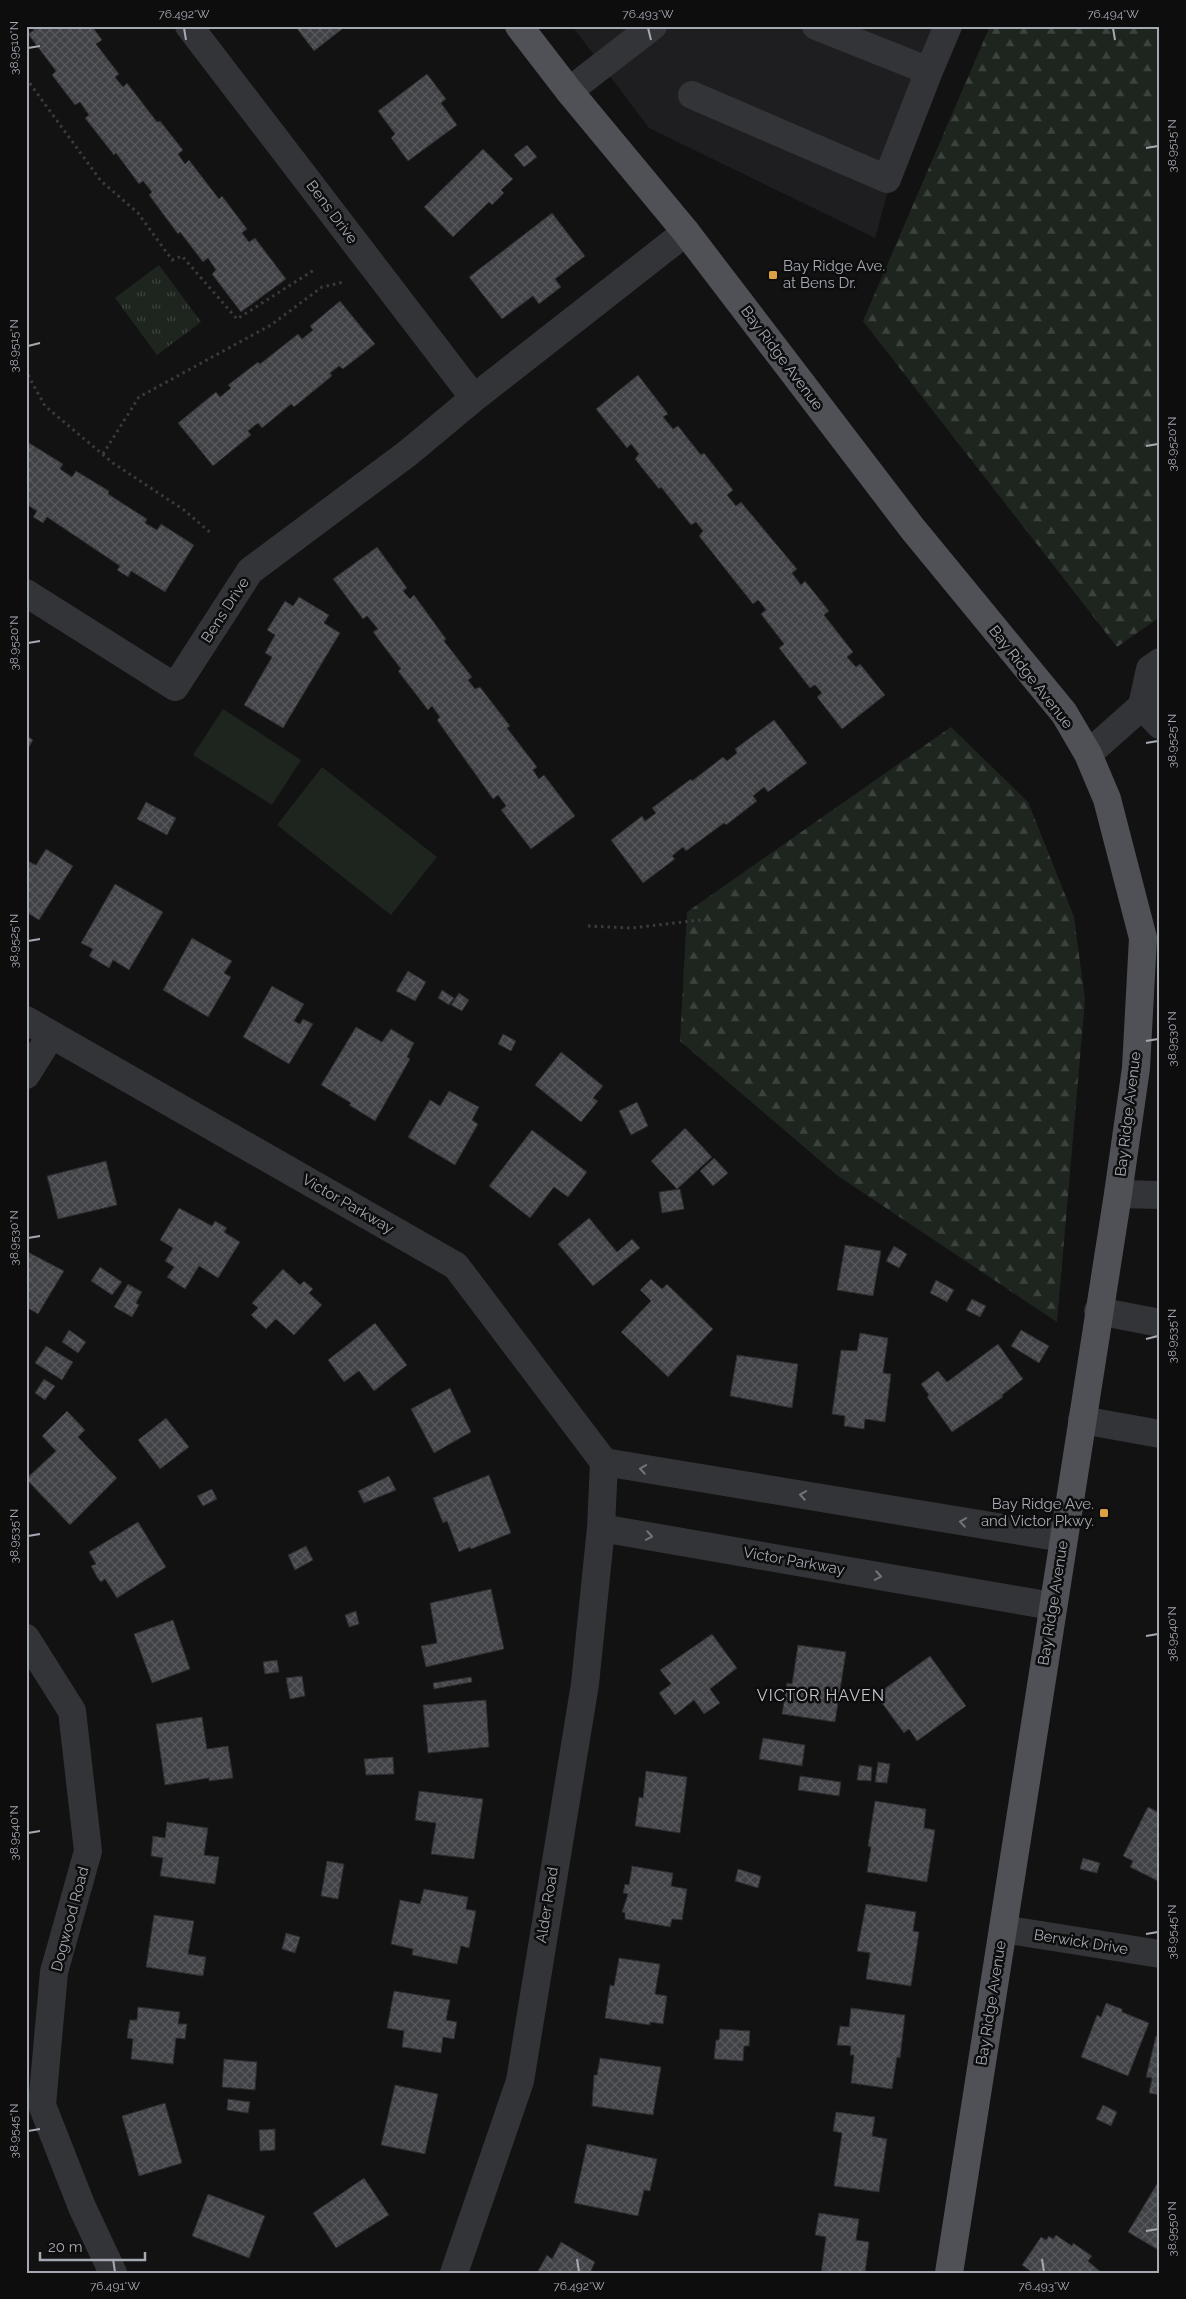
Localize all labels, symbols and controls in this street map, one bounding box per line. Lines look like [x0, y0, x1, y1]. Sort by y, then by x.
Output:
text: 76.492°W [158, 7, 210, 21]
text: 76.493°W [622, 7, 674, 21]
text: 76.494°W [1087, 7, 1139, 21]
text: 38.9510°N [7, 21, 21, 75]
text: 38.9515°N [1165, 119, 1179, 173]
street label: Bens Drive [302, 177, 362, 247]
place label: Bay Ridge Ave. at Bens Dr. [783, 257, 885, 292]
marker: Bay Ridge Ave. at Bens Dr. [767, 269, 779, 281]
street label: Bay Ridge Avenue [737, 302, 827, 414]
text: 38.9515°N [7, 319, 21, 373]
text: 38.9520°N [1165, 416, 1179, 472]
street label: Bens Drive [197, 574, 253, 646]
text: 38.9520°N [7, 615, 21, 671]
street label: Bay Ridge Avenue [985, 622, 1077, 732]
text: 38.9525°N [1165, 714, 1179, 768]
text: 38.9525°N [7, 914, 21, 968]
text: 38.9530°N [1165, 1011, 1179, 1067]
street label: Bay Ridge Avenue [1111, 1050, 1145, 1178]
street label: Victor Parkway [299, 1170, 397, 1238]
text: 38.9530°N [7, 1210, 21, 1266]
text: 38.9535°N [1165, 1309, 1179, 1363]
one-way arrow [638, 1464, 647, 1474]
one-way arrow [799, 1491, 807, 1501]
place label: Bay Ridge Ave. and Victor Pkwy. [981, 1495, 1094, 1530]
marker: Bay Ridge Ave. and Victor Pkwy. [1098, 1507, 1110, 1519]
text: 38.9535°N [7, 1509, 21, 1563]
one-way arrow [959, 1517, 968, 1527]
one-way arrow [645, 1530, 654, 1540]
street label: Bay Ridge Avenue [1034, 1539, 1072, 1667]
street label: Victor Parkway [742, 1543, 846, 1579]
one-way arrow [874, 1571, 883, 1581]
text: 38.9540°N [1165, 1606, 1179, 1662]
district label: VICTOR HAVEN [757, 1686, 885, 1705]
text: 38.9540°N [7, 1805, 21, 1861]
street label: Dogwood Road [47, 1865, 93, 1973]
street label: Alder Road [532, 1866, 562, 1944]
text: 38.9545°N [1165, 1905, 1179, 1959]
street label: Berwick Drive [1033, 1926, 1130, 1958]
street label: Bay Ridge Avenue [972, 1939, 1010, 2067]
text: 38.9545°N [7, 2104, 21, 2158]
text: 38.9550°N [1165, 2201, 1179, 2257]
scale bar [40, 2229, 145, 2261]
text: 20 m [48, 2238, 83, 2256]
text: 76.491°W [90, 2279, 141, 2293]
text: 76.492°W [553, 2279, 605, 2293]
text: 76.493°W [1018, 2279, 1070, 2293]

